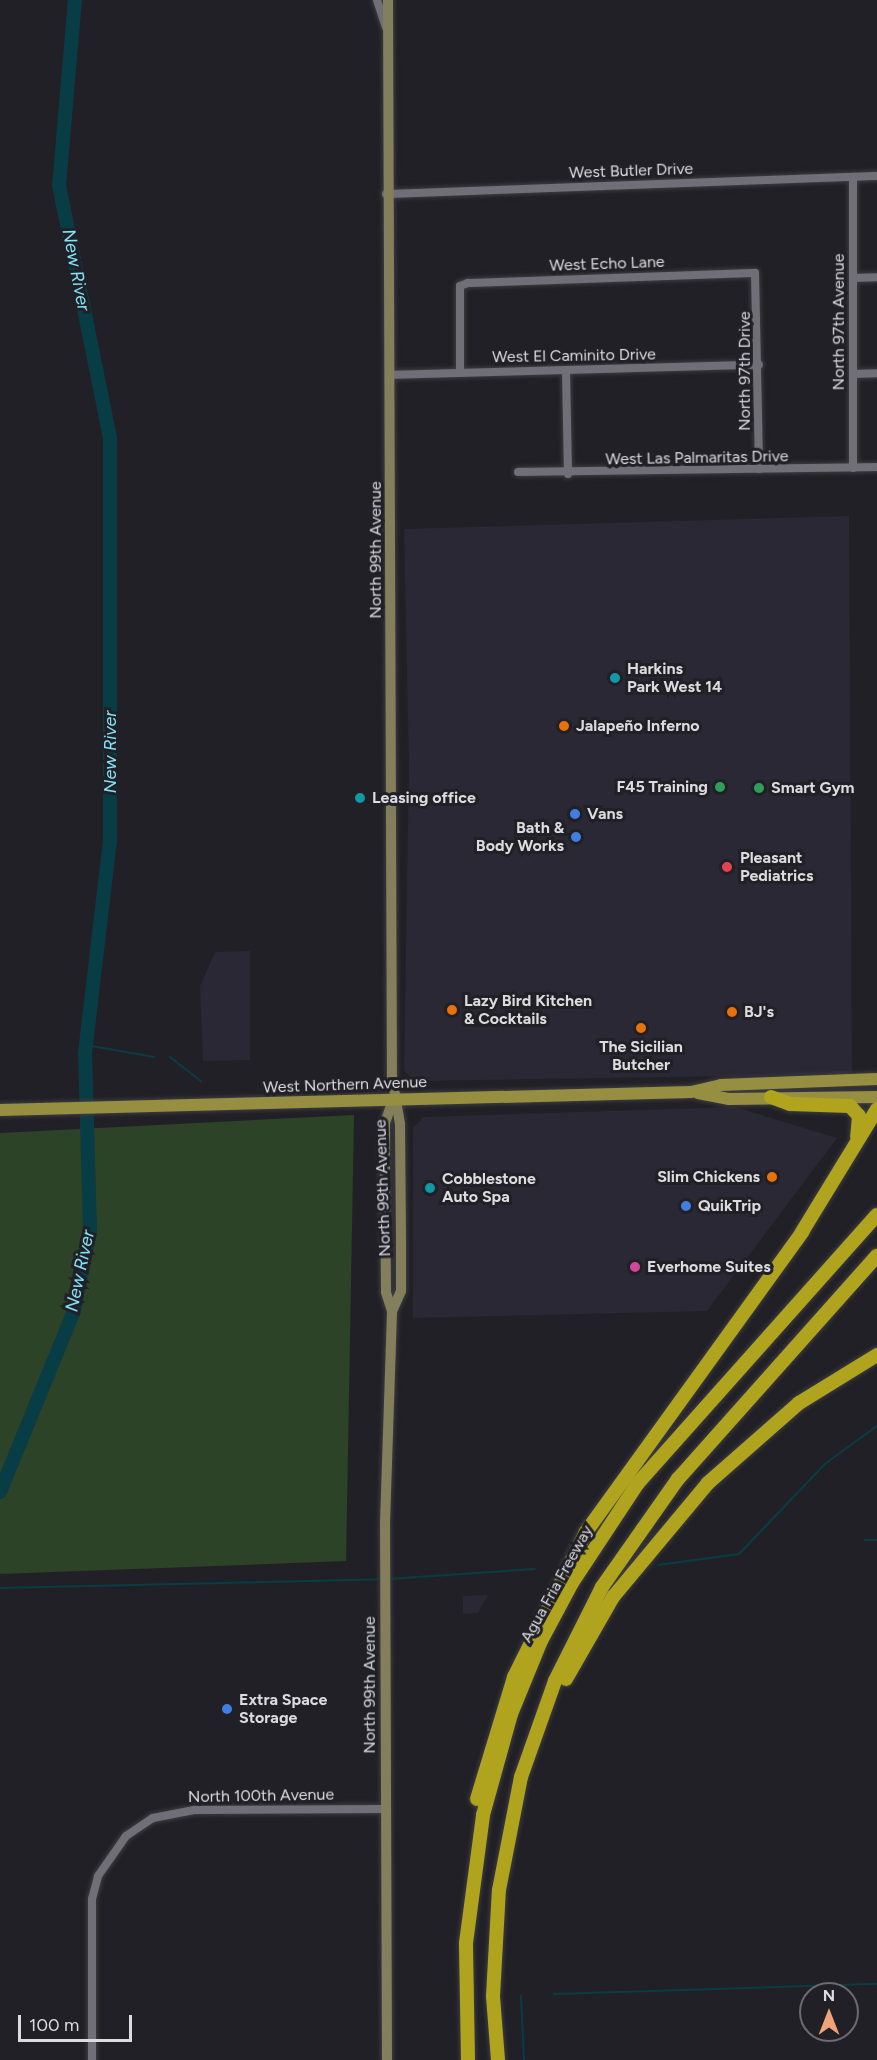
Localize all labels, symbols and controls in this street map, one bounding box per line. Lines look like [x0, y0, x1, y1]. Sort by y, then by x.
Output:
street label: West Butler Drive [569, 159, 693, 183]
water label: New River [57, 227, 95, 313]
street label: West Echo Lane [549, 252, 665, 276]
street label: North 97th Avenue [829, 254, 849, 390]
street label: North 97th Drive [735, 311, 755, 431]
street label: West El Caminito Drive [492, 345, 656, 367]
street label: West Las Palmaritas Drive [605, 447, 789, 469]
street label: North 99th Avenue [366, 481, 386, 619]
place label: Harkins Park West 14 [627, 659, 722, 697]
marker: Harkins Park West 14 [608, 671, 622, 685]
water label: New River [99, 711, 121, 793]
place label: Jalapeño Inferno [576, 716, 700, 736]
marker: Jalapeño Inferno [557, 719, 571, 733]
place label: F45 Training [616, 777, 708, 797]
place label: Smart Gym [771, 778, 855, 798]
marker: F45 Training [713, 780, 727, 794]
marker: Smart Gym [752, 781, 766, 795]
place label: Leasing office [372, 788, 476, 808]
marker: Leasing office [353, 791, 367, 805]
place label: Vans [587, 804, 623, 824]
marker: Vans [568, 807, 582, 821]
place label: Bath & Body Works [476, 818, 564, 856]
marker: Bath & Body Works [569, 830, 583, 844]
place label: Pleasant Pediatrics [740, 848, 813, 886]
marker: Pleasant Pediatrics [718, 858, 736, 876]
place label: Lazy Bird Kitchen & Cocktails [464, 991, 592, 1029]
place label: BJ's [744, 1002, 774, 1022]
marker: Lazy Bird Kitchen & Cocktails [445, 1003, 459, 1017]
marker: BJ's [725, 1005, 739, 1019]
marker: The Sicilian Butcher [634, 1021, 648, 1035]
place label: The Sicilian Butcher [599, 1037, 683, 1075]
street label: West Northern Avenue [263, 1073, 427, 1097]
street label: North 99th Avenue [371, 1119, 395, 1257]
place label: Slim Chickens [657, 1167, 760, 1187]
place label: Cobblestone Auto Spa [442, 1169, 536, 1207]
marker: Slim Chickens [765, 1170, 779, 1184]
marker: Cobblestone Auto Spa [423, 1181, 437, 1195]
place label: QuikTrip [698, 1196, 761, 1216]
marker: QuikTrip [679, 1199, 693, 1213]
water label: New River [61, 1228, 99, 1314]
place label: Everhome Suites [647, 1257, 771, 1277]
marker: Everhome Suites [628, 1260, 642, 1274]
street label: Agua Fria Freeway [517, 1522, 597, 1646]
street label: North 99th Avenue [360, 1616, 380, 1754]
place label: Extra Space Storage [239, 1690, 327, 1728]
marker: Extra Space Storage [220, 1702, 234, 1716]
street label: North 100th Avenue [188, 1785, 334, 1807]
north arrow [799, 1982, 859, 2042]
text: N [823, 1986, 835, 2005]
scale bar [21, 2003, 135, 2041]
text: 100 m [29, 2014, 79, 2036]

